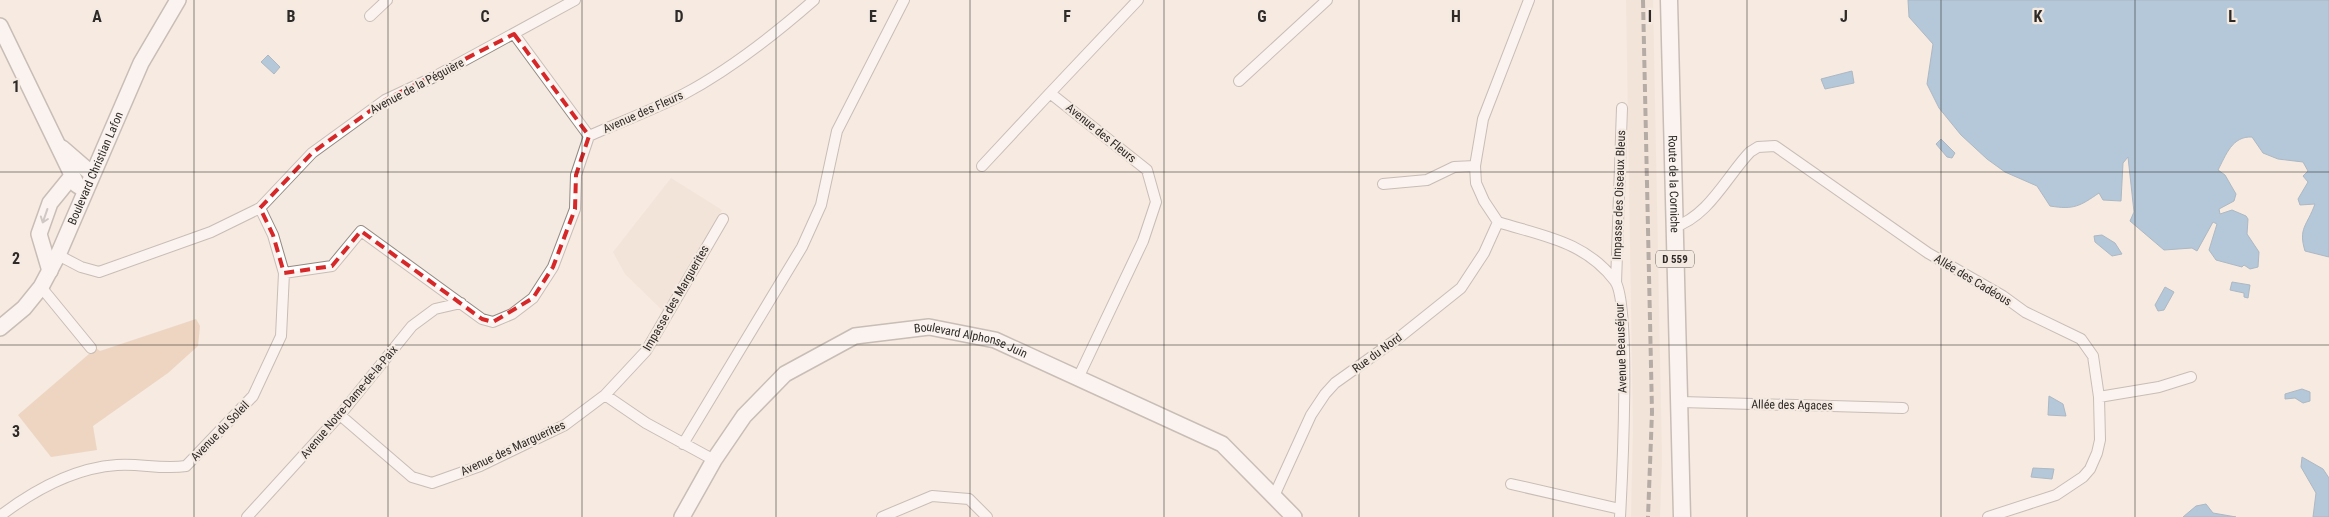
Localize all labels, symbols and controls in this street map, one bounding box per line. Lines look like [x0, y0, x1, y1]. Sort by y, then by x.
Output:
text: A [92, 7, 102, 26]
text: B [287, 7, 296, 26]
text: C [480, 7, 490, 26]
text: D [674, 7, 684, 26]
text: E [869, 7, 877, 26]
text: F [1063, 7, 1071, 26]
text: G [1257, 7, 1267, 26]
text: H [1451, 7, 1461, 26]
text: I [1648, 7, 1652, 26]
text: J [1840, 7, 1848, 26]
text: K [2034, 7, 2043, 26]
text: L [2228, 7, 2236, 26]
street label: Avenue de la Péguière [368, 55, 467, 117]
text: 1 [12, 77, 20, 96]
street label: Avenue des Fleurs [601, 88, 685, 136]
street label: Avenue des Fleurs [1063, 100, 1139, 166]
street label: Boulevard Christian Lafon [65, 109, 126, 227]
street label: Impasse des Oiseaux Bleus [1610, 130, 1628, 260]
street label: Route de la Corniche [1665, 135, 1682, 233]
one-way arrow [40, 207, 50, 223]
street label: Impasse des Marguerites [640, 243, 712, 353]
text: 2 [12, 249, 20, 268]
road number: D 559 [1656, 250, 1694, 268]
street label: Allée des Cadéous [1932, 251, 2014, 309]
street label: Avenue Beauséjour [1612, 302, 1630, 393]
street label: Boulevard Alphonse Juin [913, 320, 1030, 361]
street label: Rue du Nord [1349, 330, 1405, 376]
street label: Avenue Notre-Dame-de-la-Paix [298, 343, 400, 461]
street label: Allée des Agaces [1751, 397, 1833, 413]
street label: Avenue du Soleil [188, 398, 252, 464]
street label: Avenue des Marguerites [458, 418, 568, 478]
text: 3 [12, 422, 20, 441]

